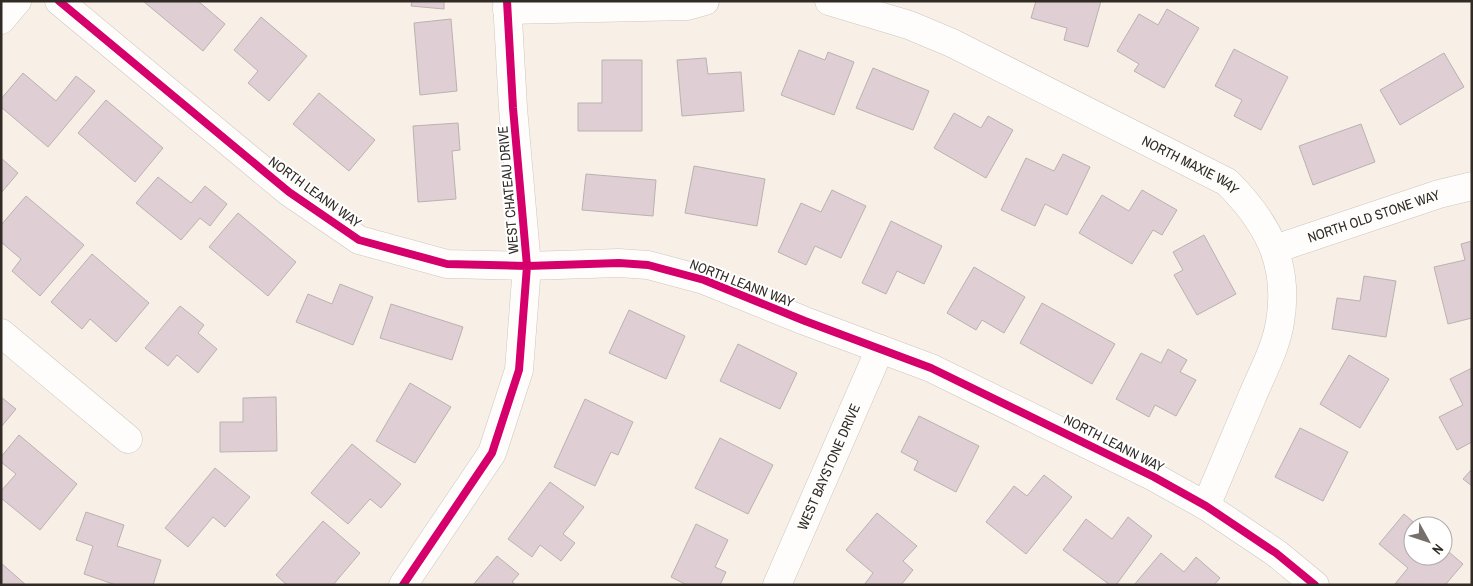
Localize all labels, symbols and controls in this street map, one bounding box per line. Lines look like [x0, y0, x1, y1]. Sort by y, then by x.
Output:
street label: WEST CHATEAU DRIVE [493, 125, 523, 255]
street label: NORTH MAXIE WAY [1139, 131, 1243, 198]
street label: NORTH LEANN WAY [265, 152, 365, 232]
street label: NORTH OLD STONE WAY [1305, 185, 1442, 246]
street label: NORTH LEANN WAY [687, 255, 797, 311]
street label: WEST BAYSTONE DRIVE [793, 401, 864, 533]
street label: NORTH LEANN WAY [1061, 410, 1167, 476]
north arrow [1403, 516, 1453, 566]
text: N [1428, 540, 1448, 558]

